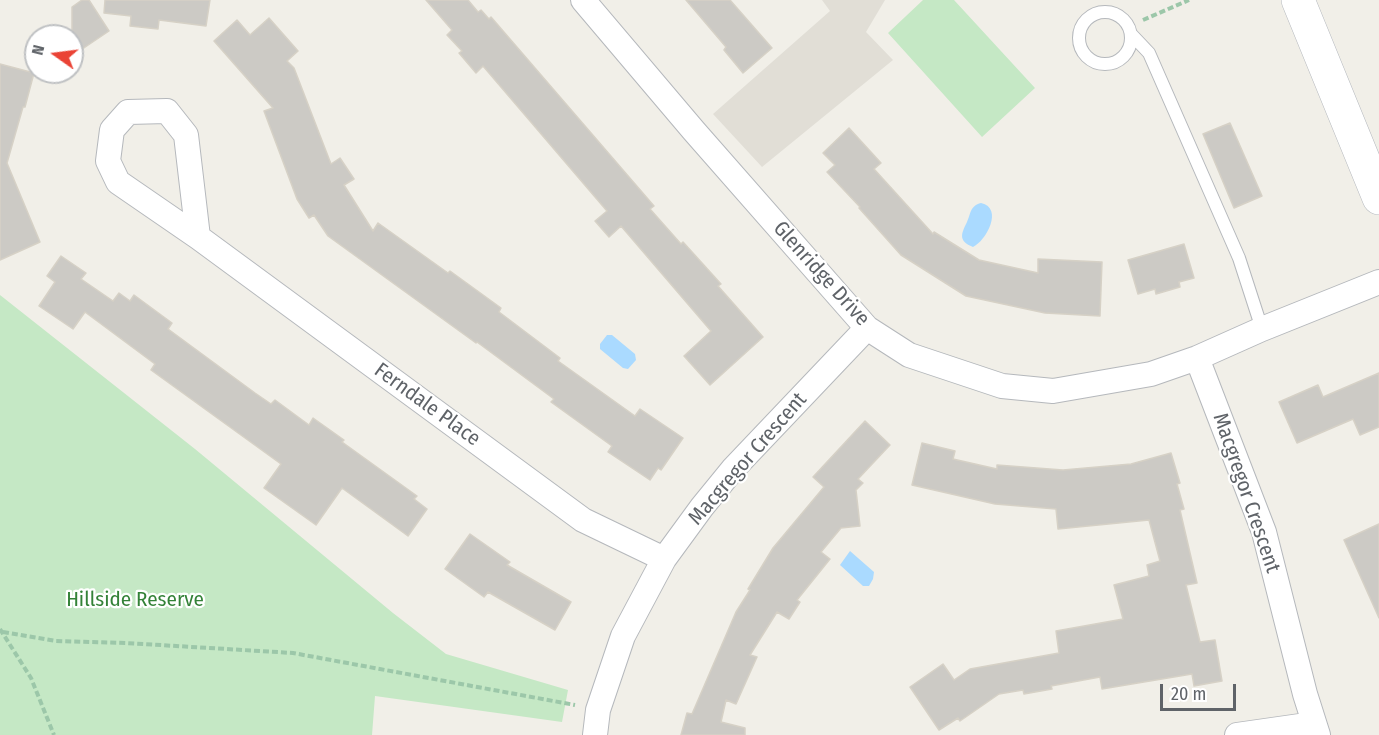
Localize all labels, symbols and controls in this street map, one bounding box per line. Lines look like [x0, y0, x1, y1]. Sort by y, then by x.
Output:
north arrow [24, 24, 84, 84]
text: N [28, 43, 48, 57]
street label: Glenridge Drive [767, 216, 875, 332]
street label: Ferndale Place [369, 358, 485, 452]
street label: Macgregor Crescent [684, 388, 812, 530]
street label: Macgregor Crescent [1207, 410, 1285, 576]
park label: Hillside Reserve [66, 587, 204, 613]
scale bar [1163, 672, 1240, 710]
text: 20 m [1171, 683, 1206, 705]

